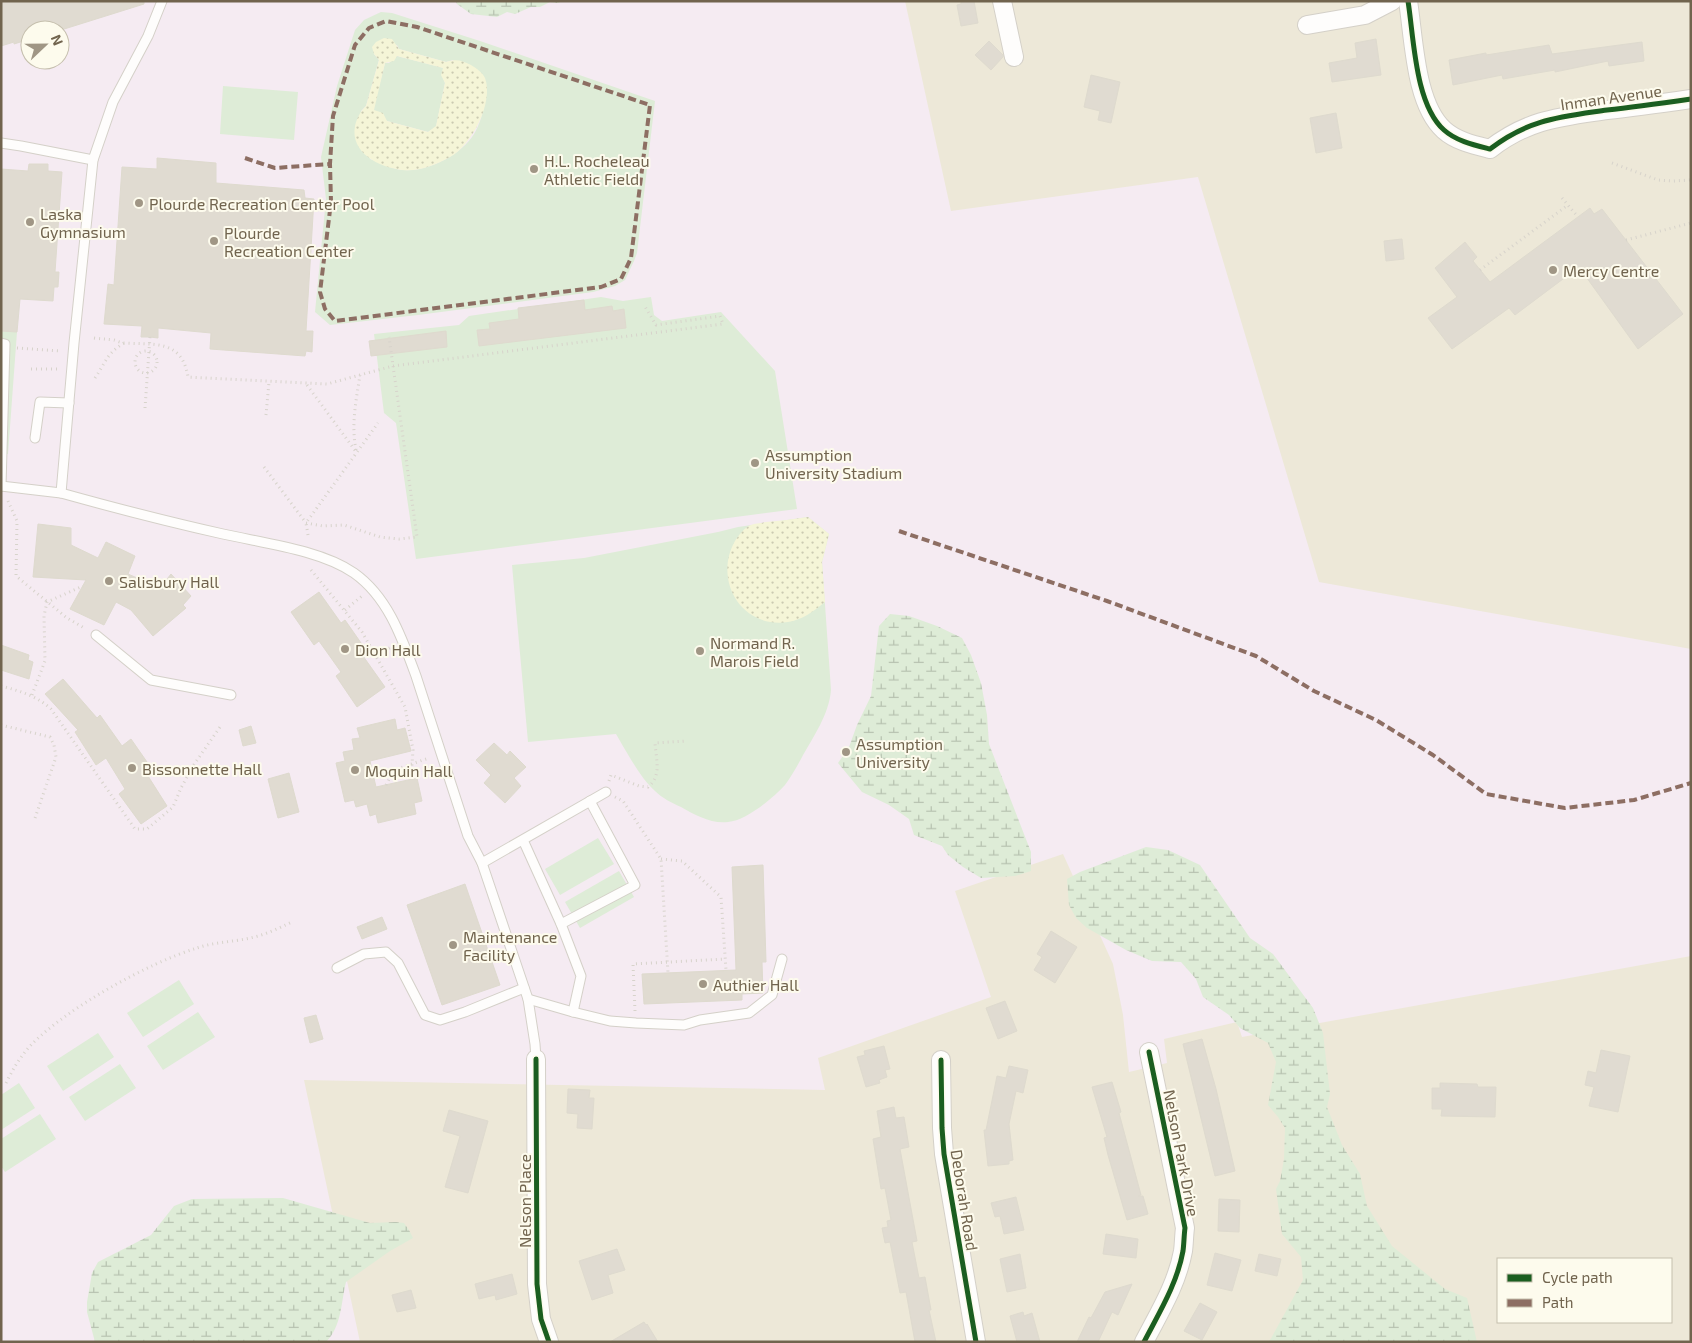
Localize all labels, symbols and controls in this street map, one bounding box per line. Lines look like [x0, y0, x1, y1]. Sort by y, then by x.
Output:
north arrow [20, 20, 70, 70]
text: N [48, 32, 67, 48]
street label: Inman Avenue [1559, 80, 1663, 114]
place label: H.L. Rocheleau Athletic Field [544, 151, 650, 188]
marker: H.L. Rocheleau Athletic Field [528, 163, 540, 175]
place label: Plourde Recreation Center Pool [149, 194, 375, 213]
marker: Plourde Recreation Center Pool [133, 197, 145, 209]
place label: Laska Gymnasium [40, 204, 126, 241]
marker: Laska Gymnasium [24, 216, 36, 228]
place label: Plourde Recreation Center [224, 223, 355, 260]
marker: Plourde Recreation Center [208, 235, 220, 247]
place label: Mercy Centre [1563, 261, 1659, 280]
marker: Mercy Centre [1547, 264, 1559, 276]
place label: Assumption University Stadium [765, 445, 902, 482]
marker: Assumption University Stadium [749, 457, 761, 469]
place label: Salisbury Hall [119, 572, 219, 591]
marker: Salisbury Hall [103, 575, 115, 587]
place label: Normand R. Marois Field [710, 633, 799, 670]
place label: Dion Hall [355, 640, 421, 659]
marker: Dion Hall [339, 643, 351, 655]
marker: Normand R. Marois Field [694, 645, 706, 657]
place label: Assumption University [856, 734, 943, 771]
marker: Assumption University [840, 746, 852, 758]
place label: Bissonnette Hall [142, 759, 262, 778]
place label: Moquin Hall [365, 761, 452, 780]
marker: Bissonnette Hall [126, 762, 138, 774]
marker: Moquin Hall [349, 764, 361, 776]
place label: Maintenance Facility [463, 927, 557, 964]
marker: Maintenance Facility [447, 939, 459, 951]
place label: Authier Hall [713, 975, 799, 994]
marker: Authier Hall [697, 978, 709, 990]
street label: Nelson Park Drive [1160, 1088, 1204, 1218]
street label: Deborah Road [948, 1148, 982, 1252]
street label: Nelson Place [515, 1154, 534, 1248]
legend [1497, 1258, 1672, 1323]
text: Cycle path [1542, 1268, 1613, 1286]
text: Path [1542, 1293, 1573, 1311]

